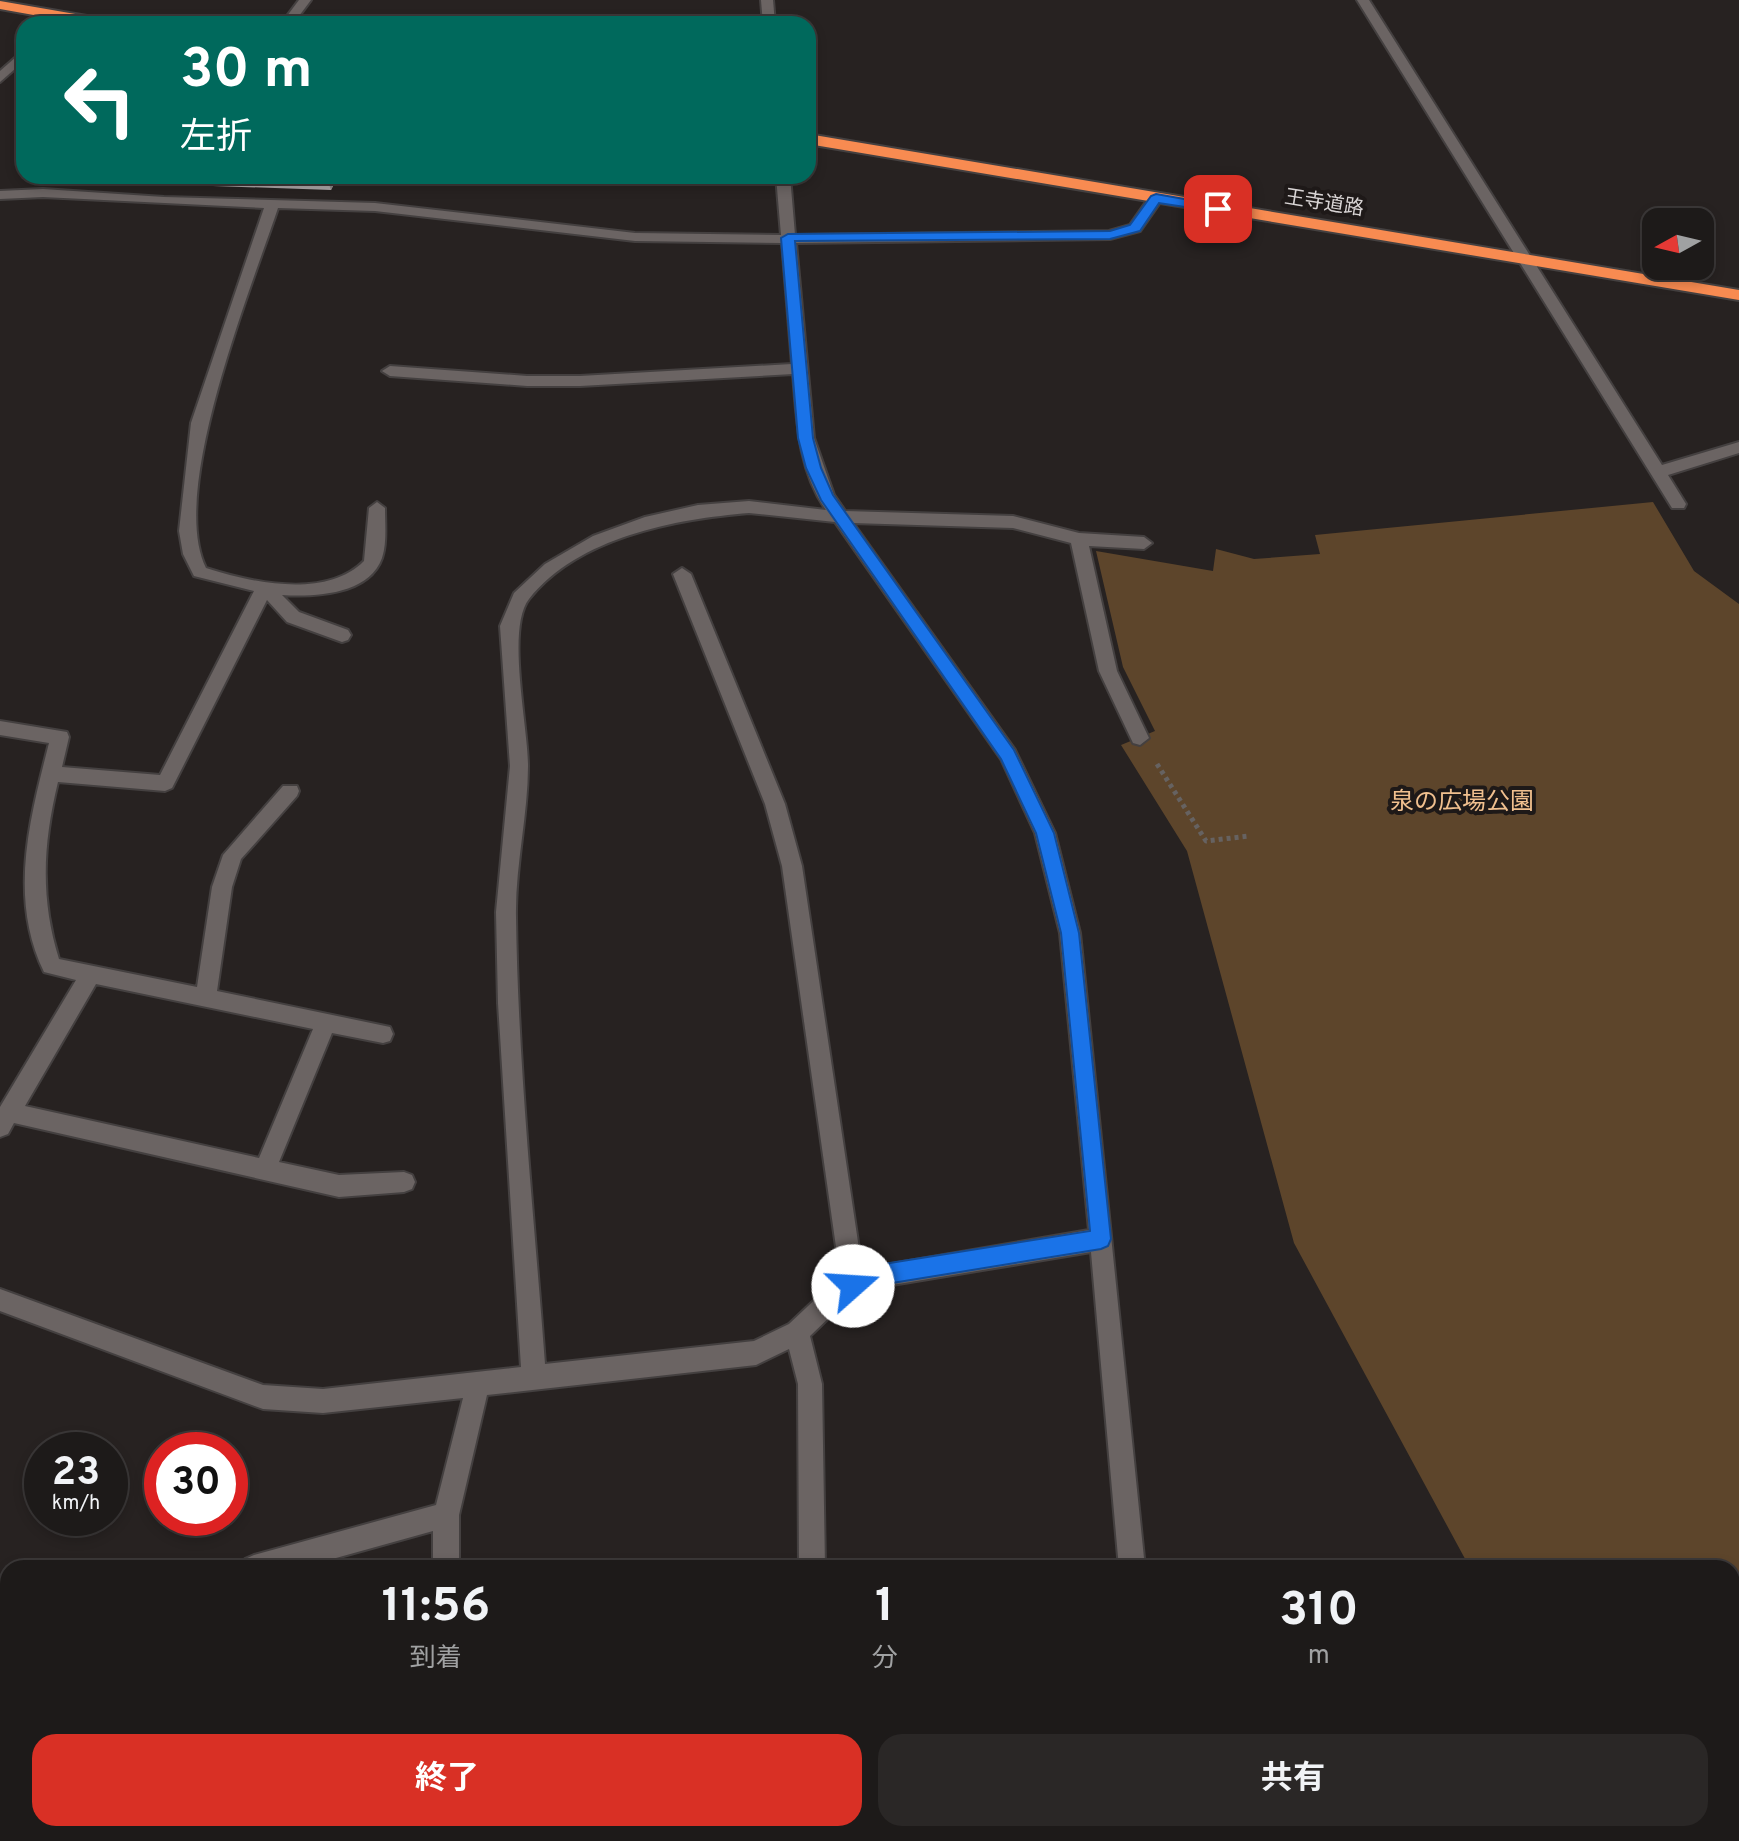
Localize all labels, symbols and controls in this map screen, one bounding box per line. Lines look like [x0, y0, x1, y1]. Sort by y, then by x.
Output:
text: 30 m [180, 37, 313, 107]
icon: left [48, 48, 152, 152]
text: 左折 [180, 116, 252, 162]
pin [1184, 175, 1252, 243]
street label: 王寺道路 [1282, 185, 1366, 223]
icon: arrive [1196, 187, 1240, 231]
north arrow [1642, 208, 1714, 280]
map controls [1642, 208, 1714, 280]
park label: 泉の広場公園 [1390, 788, 1534, 818]
position arrow [811, 1244, 895, 1328]
speed limit sign: 30 [144, 1432, 248, 1536]
text: 23 [52, 1449, 100, 1499]
text: km/h [52, 1491, 100, 1517]
text: 11:56 [381, 1578, 490, 1638]
text: 1 [875, 1578, 894, 1638]
text: 310 [1279, 1582, 1359, 1642]
text: m [1308, 1640, 1330, 1673]
text: 到着 [410, 1643, 462, 1676]
text: 分 [872, 1643, 898, 1676]
button: 終了 [32, 1734, 862, 1826]
button: 共有 [878, 1734, 1708, 1826]

